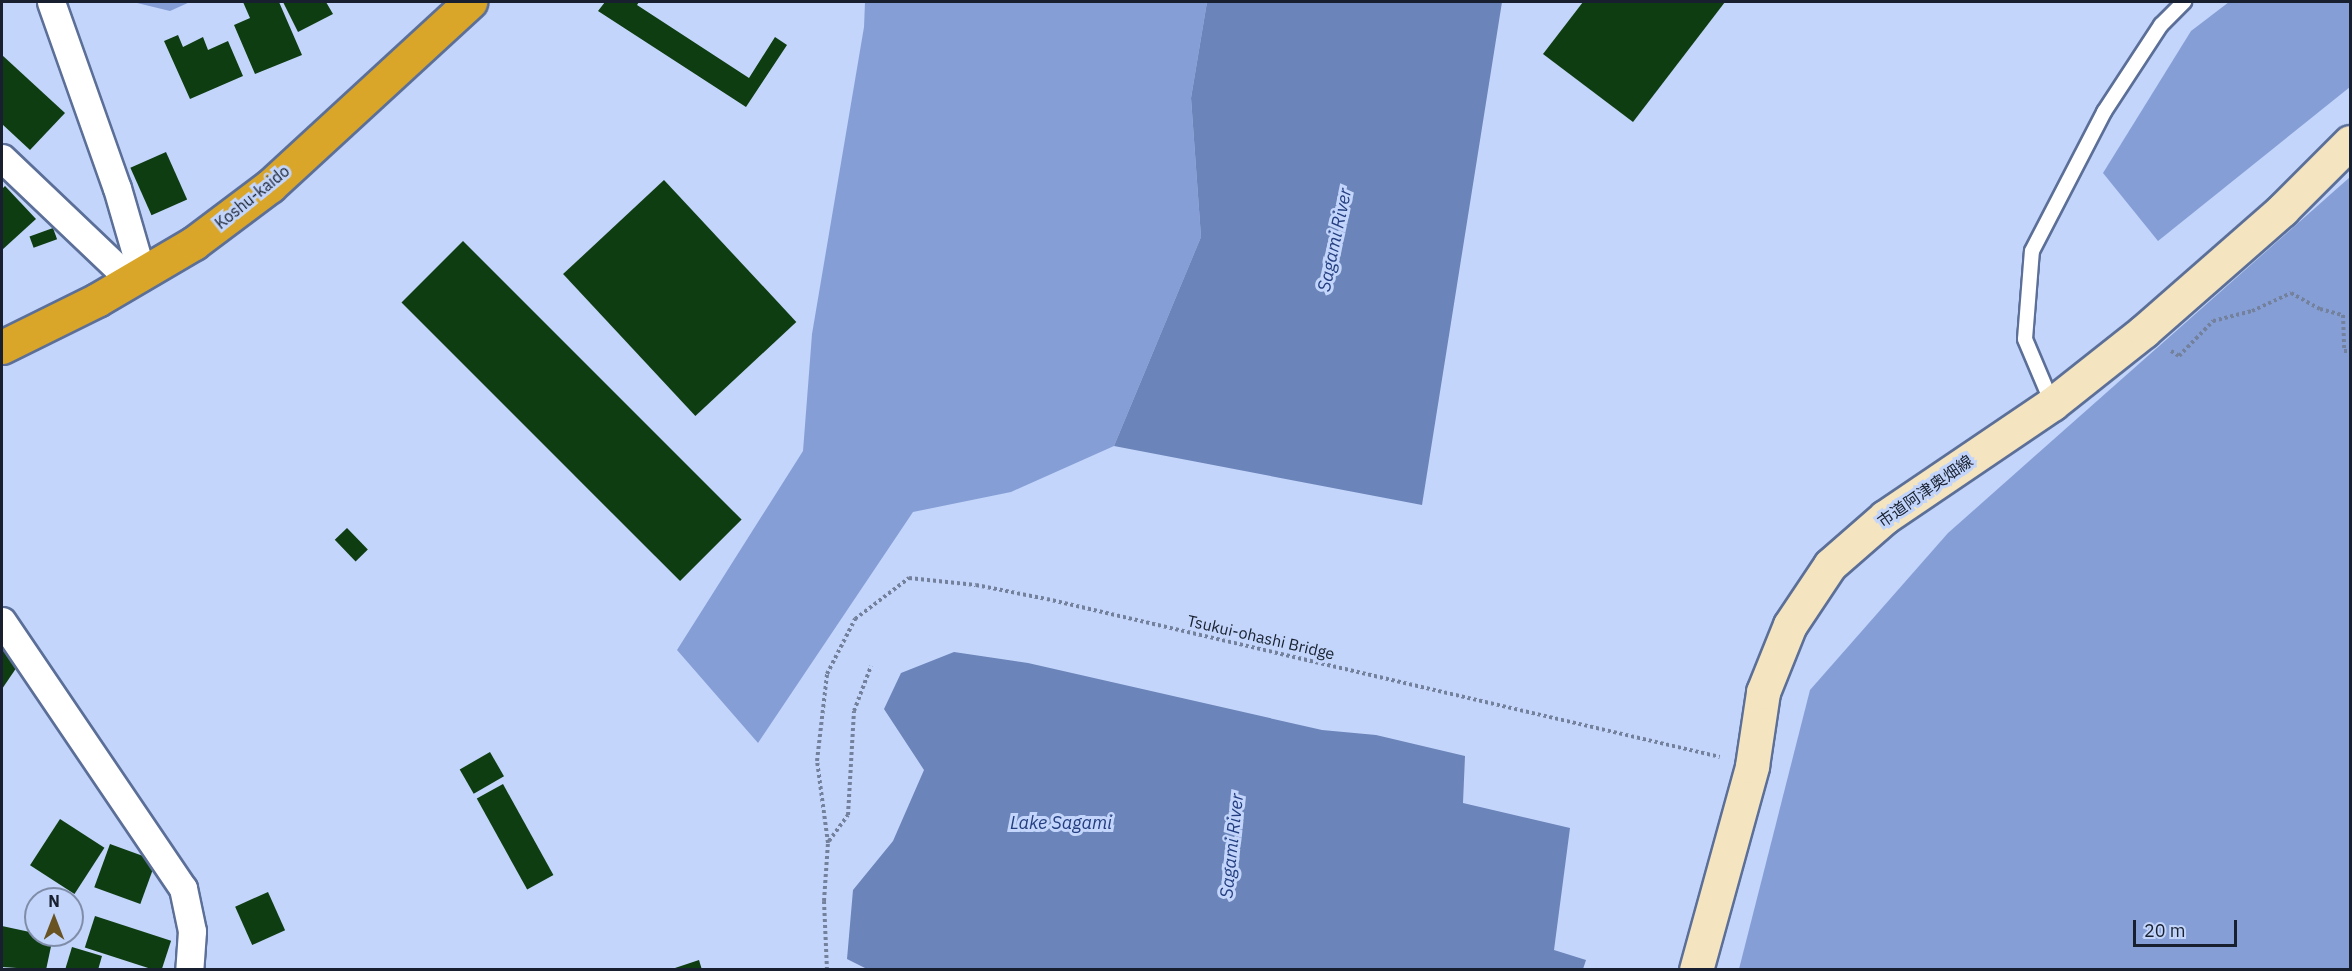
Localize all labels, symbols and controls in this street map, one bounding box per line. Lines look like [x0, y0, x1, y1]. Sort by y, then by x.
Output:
street label: Koshu-kaido [211, 161, 293, 233]
water label: Sagami River [1314, 186, 1356, 294]
street label: 市道阿津奥畑線 [1874, 451, 1976, 531]
street label: Tsukui-ohashi Bridge [1185, 611, 1337, 663]
water label: Sagami River [1216, 793, 1248, 899]
water label: Lake Sagami [1010, 812, 1112, 834]
north arrow [24, 887, 84, 947]
text: N [48, 891, 60, 911]
scale bar [2136, 908, 2240, 946]
text: 20 m [2144, 919, 2186, 942]

